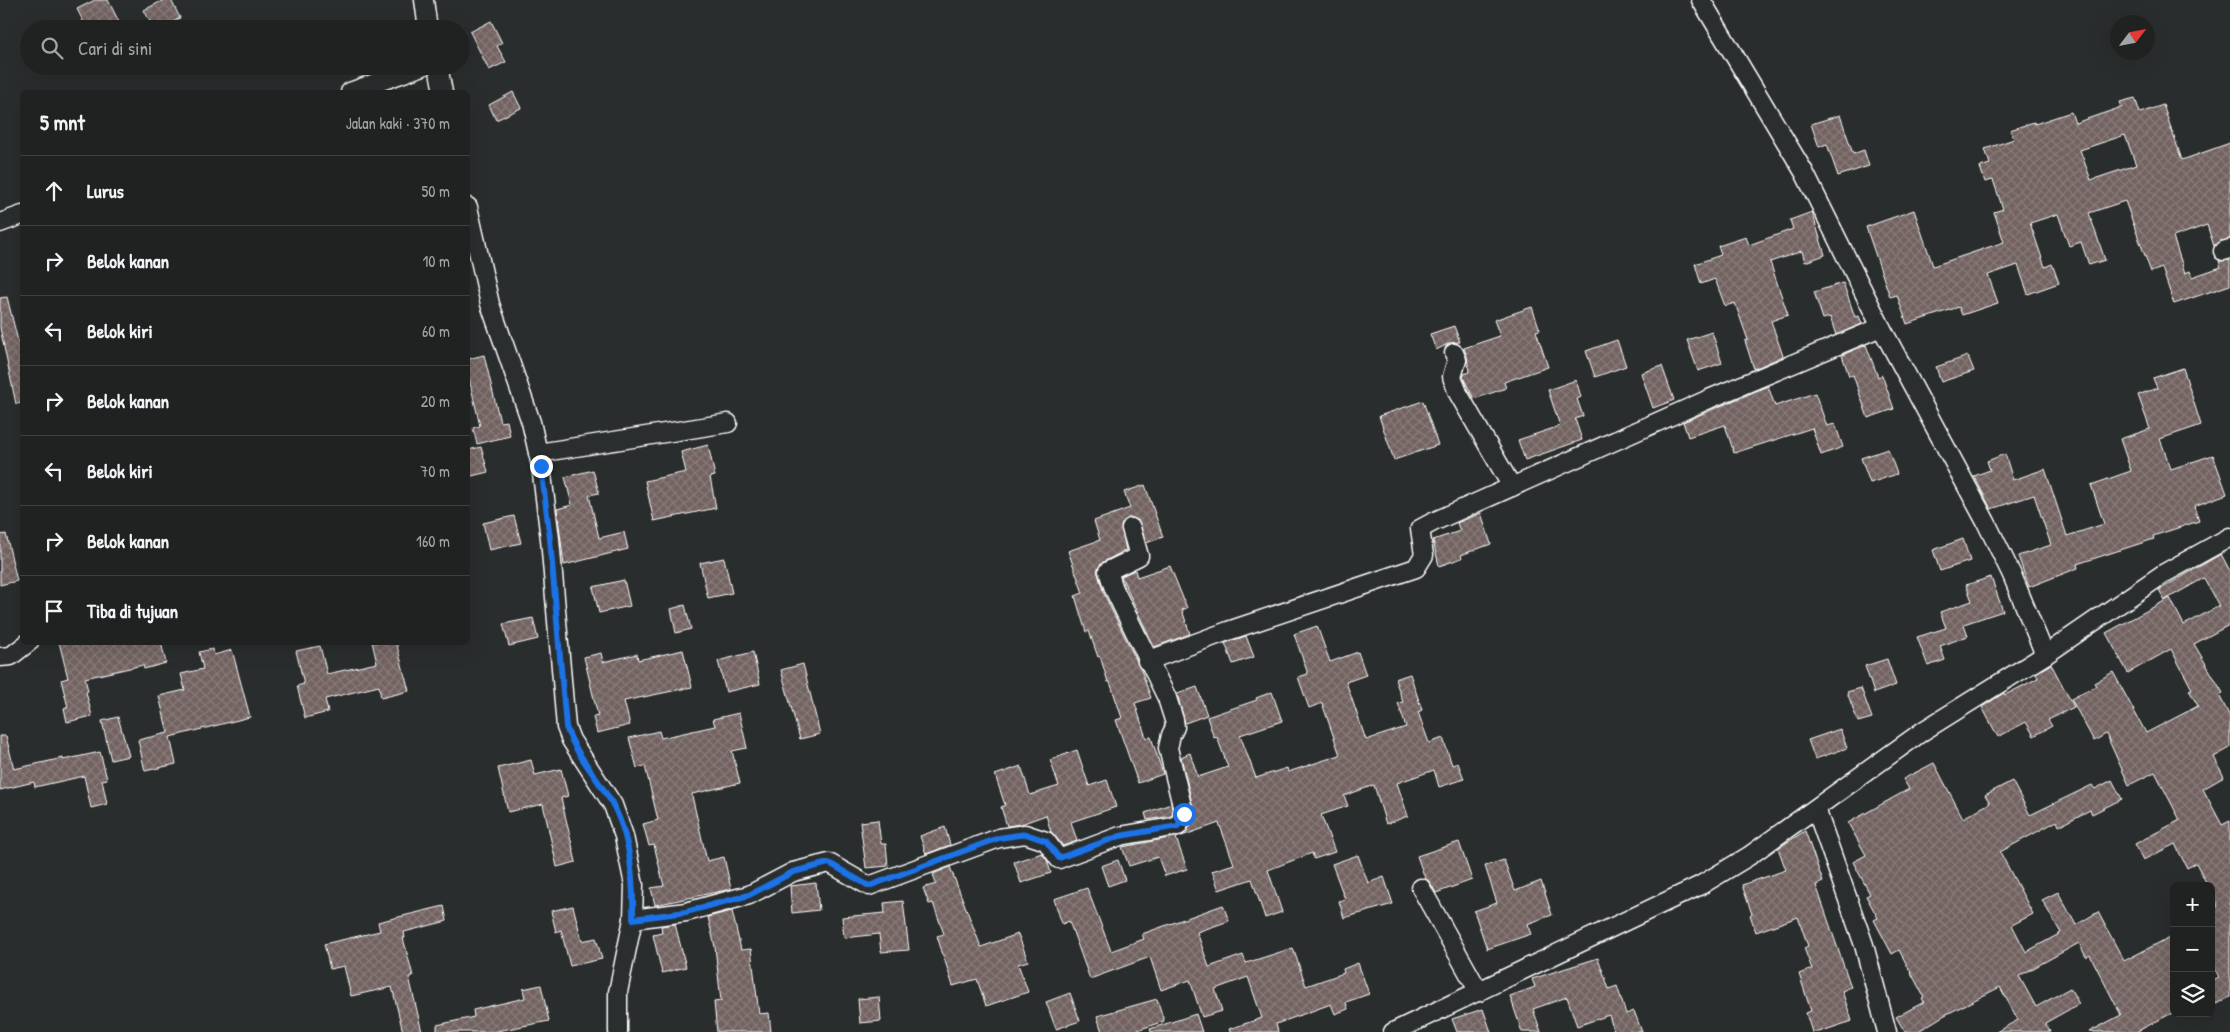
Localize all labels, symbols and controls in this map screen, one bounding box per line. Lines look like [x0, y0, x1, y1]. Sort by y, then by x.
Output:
north arrow [2110, 15, 2155, 60]
search box [20, 20, 470, 75]
icon: search [38, 34, 66, 62]
text: Cari di sini [78, 35, 152, 61]
text: 5 mnt [40, 108, 85, 137]
text: Jalan kaki · 370 m [346, 112, 450, 134]
icon: ahead [40, 177, 68, 205]
text: Lurus [87, 178, 124, 204]
text: 50 m [422, 180, 450, 202]
icon: right [40, 247, 68, 275]
text: Belok kanan [87, 248, 169, 274]
text: 10 m [422, 250, 450, 272]
icon: left [40, 317, 68, 345]
text: Belok kiri [87, 318, 153, 344]
text: 60 m [422, 320, 450, 342]
icon: right [40, 387, 68, 415]
text: Belok kanan [87, 388, 169, 414]
text: 20 m [421, 390, 450, 412]
route end [530, 455, 553, 478]
icon: left [40, 457, 68, 485]
text: Belok kiri [87, 458, 153, 484]
text: 70 m [420, 460, 450, 482]
icon: right [40, 527, 68, 555]
text: Belok kanan [87, 528, 169, 554]
text: 160 m [416, 530, 450, 552]
icon: arrive [40, 597, 68, 625]
text: Tiba di tujuan [87, 598, 178, 624]
route start [1173, 803, 1196, 826]
map controls [2170, 882, 2215, 1017]
button: + [2170, 882, 2215, 927]
button: − [2170, 927, 2215, 972]
button: layers [2170, 972, 2215, 1017]

